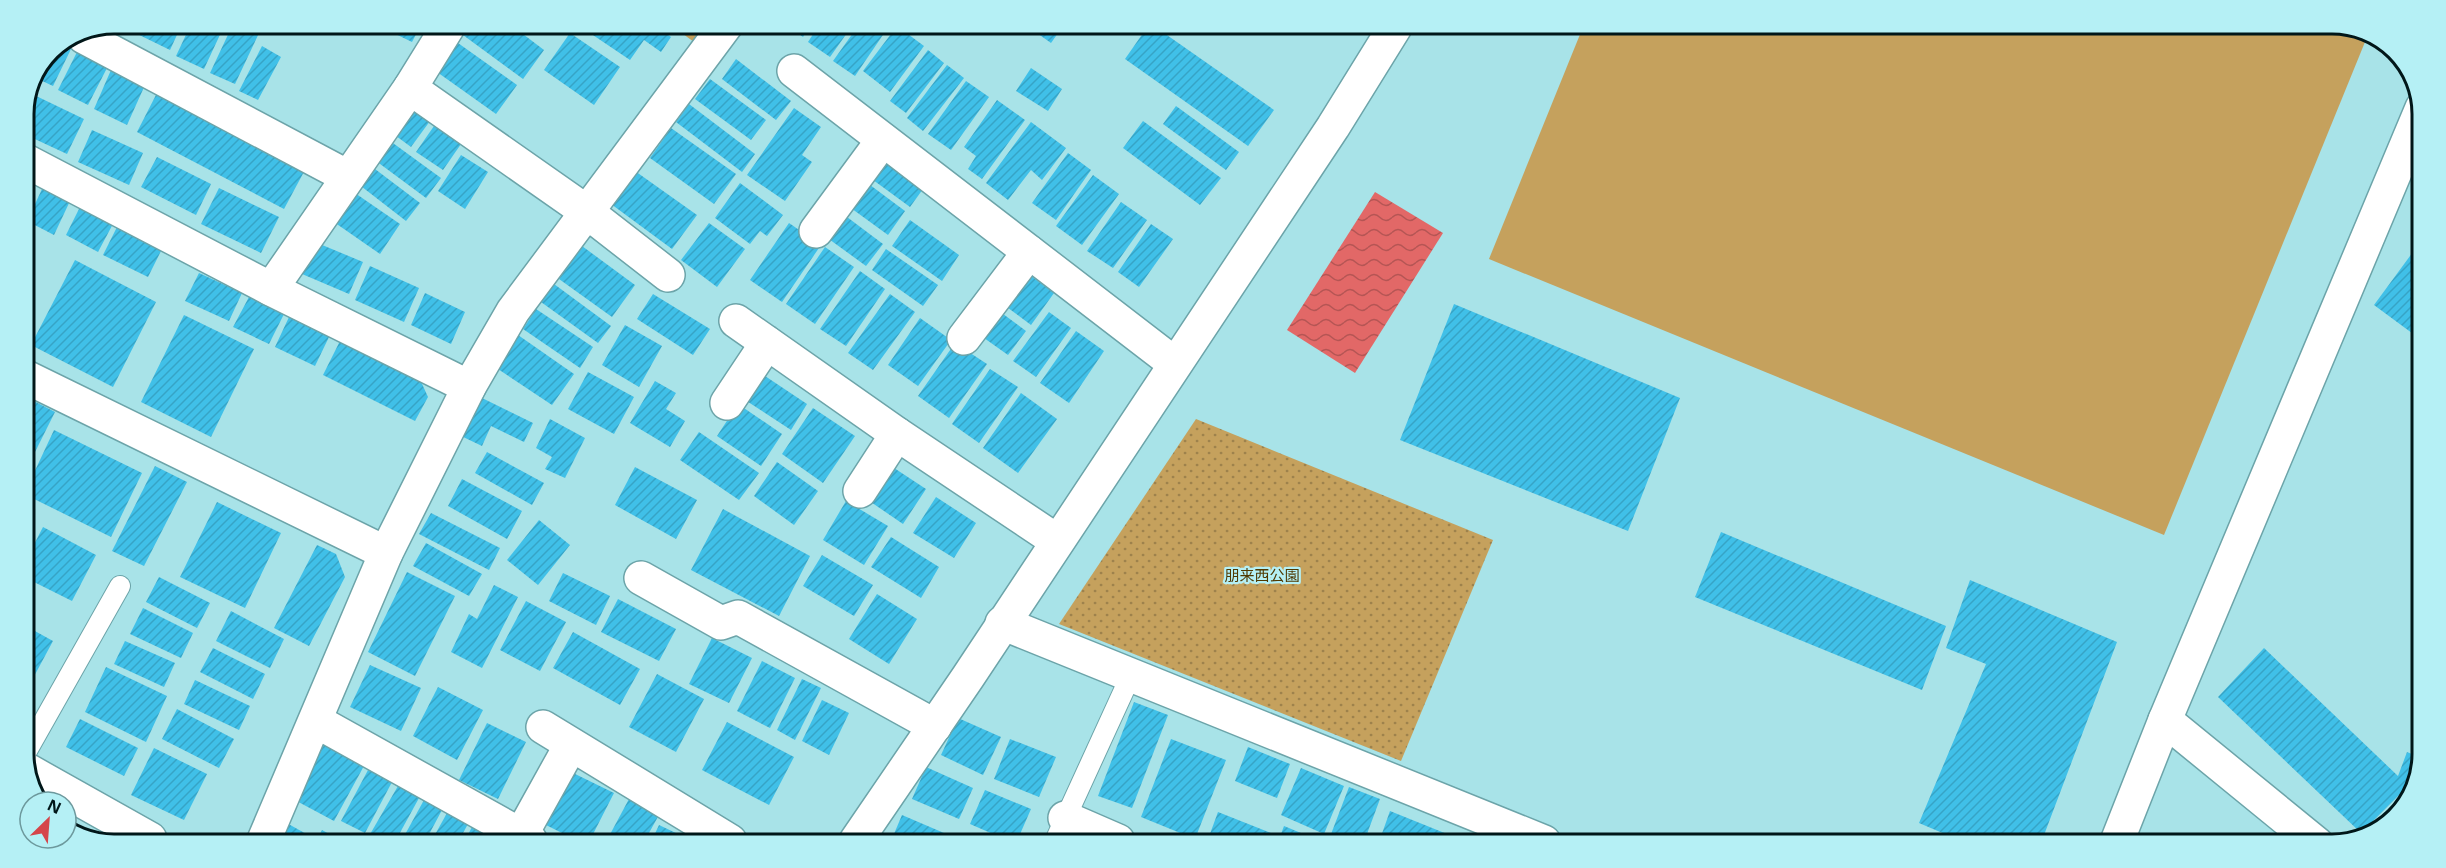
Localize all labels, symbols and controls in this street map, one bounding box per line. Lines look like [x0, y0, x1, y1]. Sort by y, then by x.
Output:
park label: 朋来西公園 [1224, 565, 1300, 585]
north arrow [18, 790, 78, 850]
text: N [44, 794, 65, 819]

